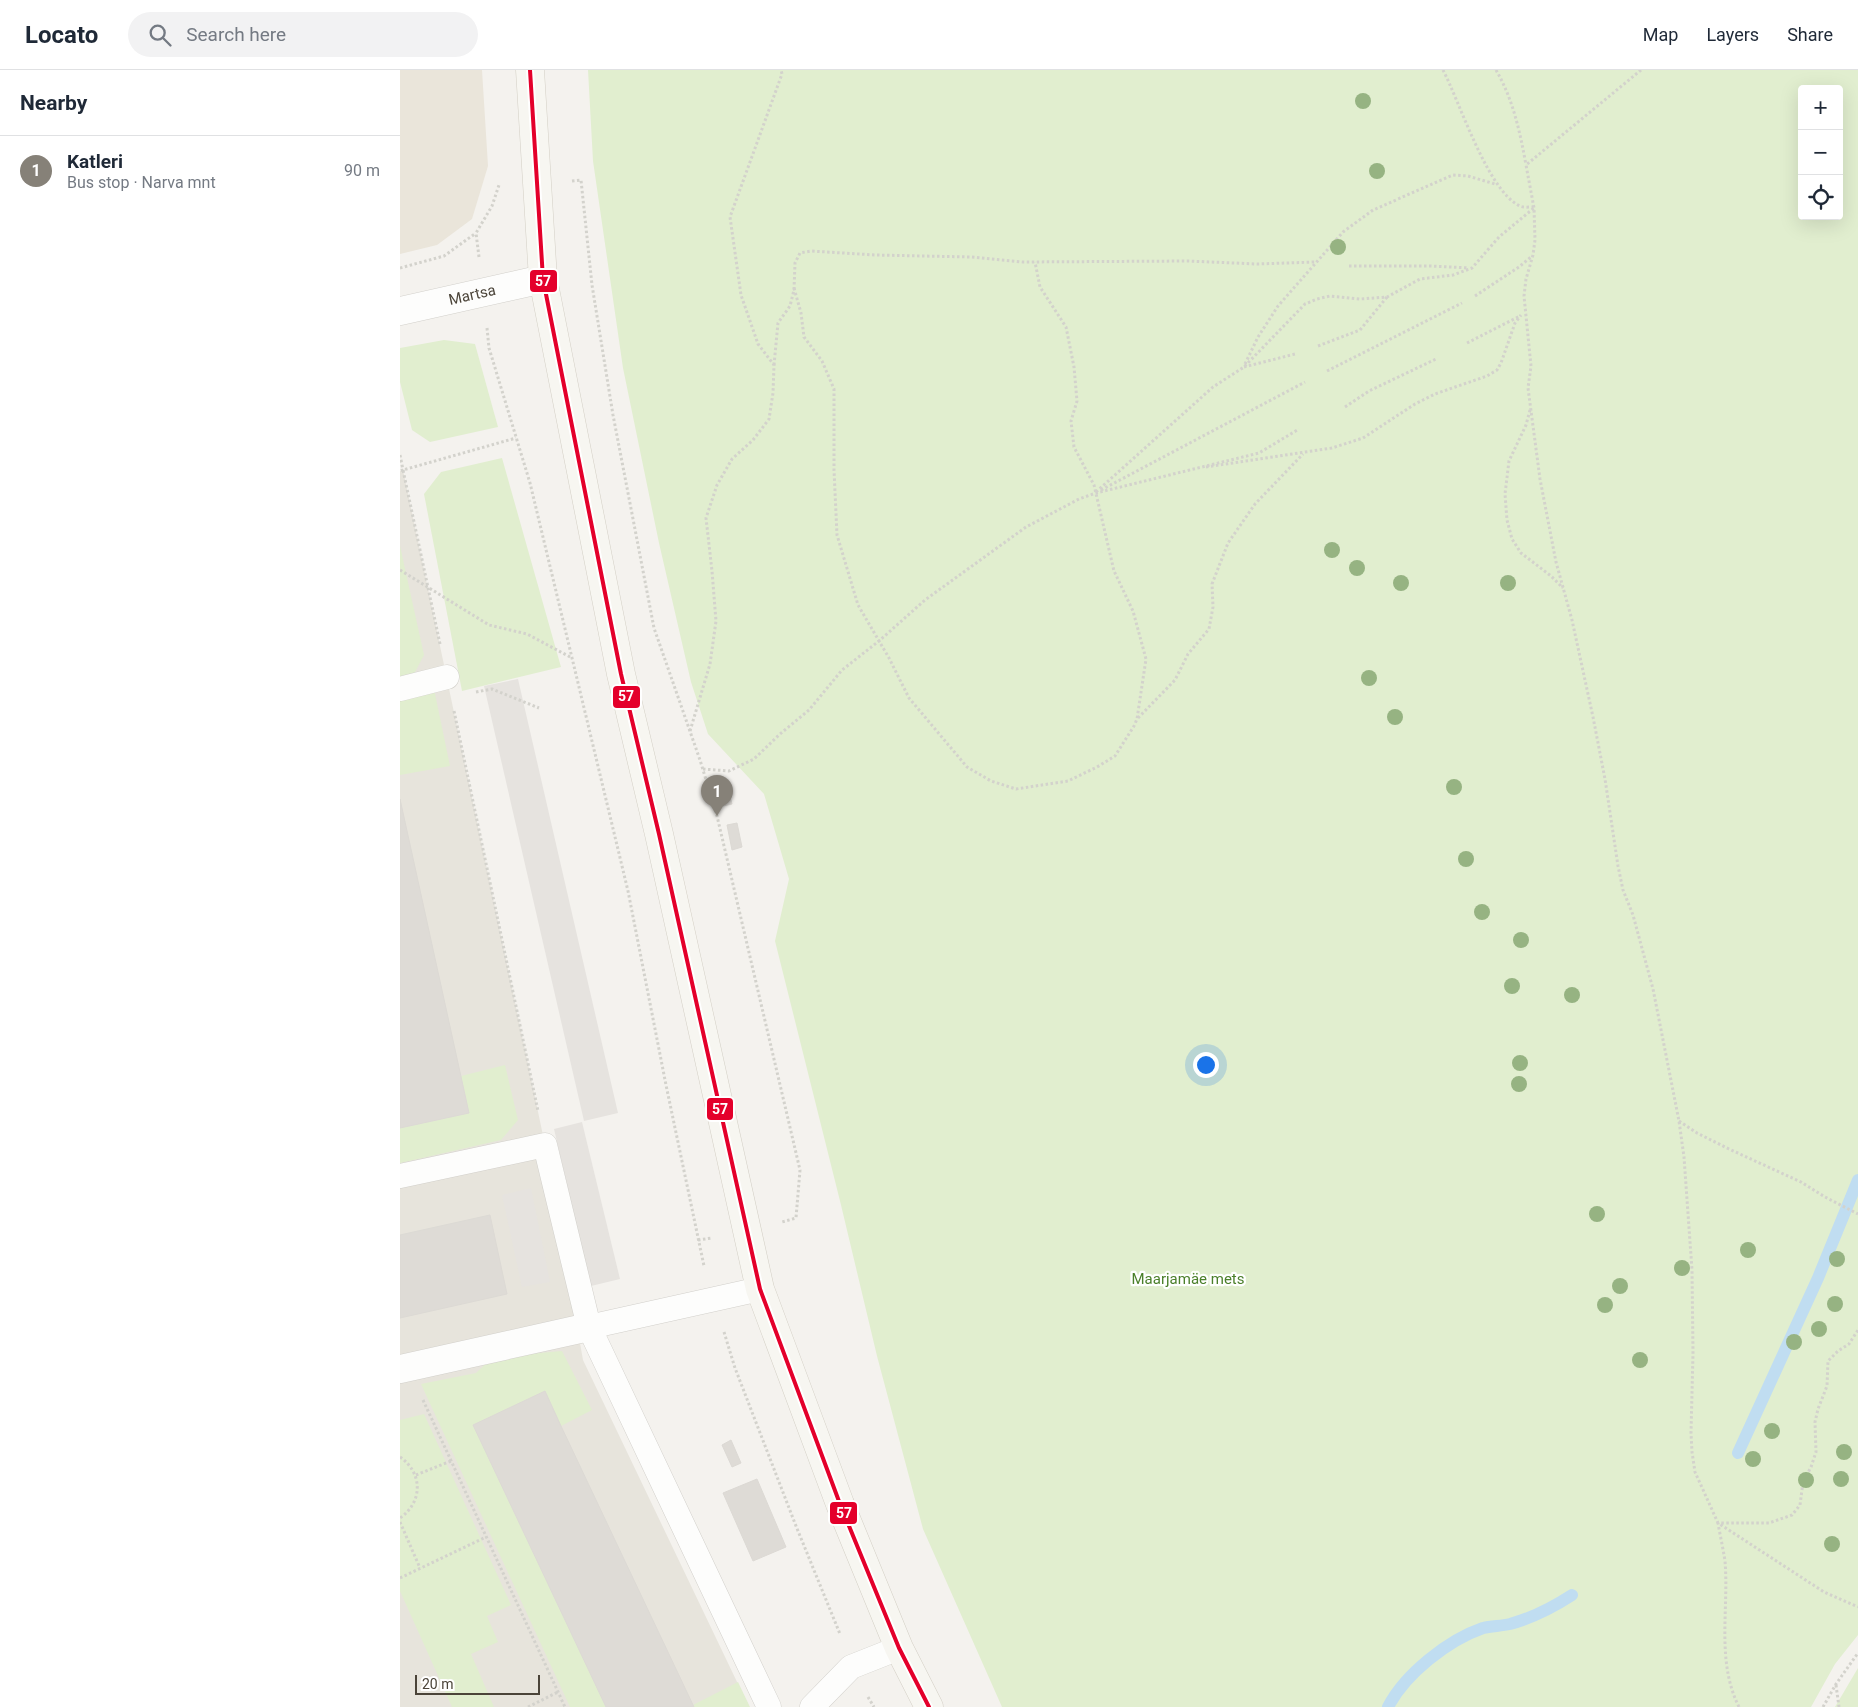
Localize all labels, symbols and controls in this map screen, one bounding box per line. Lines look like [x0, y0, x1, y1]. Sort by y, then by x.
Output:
search box [128, 12, 478, 57]
text: Locato [25, 21, 98, 49]
icon: search [146, 21, 174, 49]
text: Search here [186, 23, 286, 46]
text: Map [1643, 24, 1678, 45]
text: Layers [1706, 24, 1759, 45]
text: Share [1787, 24, 1833, 45]
map controls [1798, 85, 1843, 220]
button: + [1798, 85, 1843, 130]
text: Nearby [20, 91, 87, 115]
button: − [1798, 130, 1843, 175]
text: Katleri [67, 150, 123, 173]
text: 1 [31, 161, 41, 180]
text: 90 m [344, 161, 380, 180]
text: Bus stop · Narva mnt [67, 173, 216, 192]
button: locate [1798, 175, 1843, 220]
line badge: 57 [529, 269, 558, 293]
text: 57 [535, 273, 551, 289]
street label: Martsa [447, 281, 497, 309]
line badge: 57 [612, 685, 641, 709]
text: 57 [618, 688, 634, 704]
pin: 1 [701, 775, 733, 816]
your location [1193, 1052, 1219, 1078]
line badge: 57 [706, 1097, 734, 1121]
text: 57 [712, 1101, 728, 1117]
park label: Maarjamäe mets [1132, 1270, 1245, 1288]
line badge: 57 [829, 1501, 858, 1525]
text: 57 [836, 1505, 852, 1521]
scale bar [415, 1672, 540, 1695]
text: 20 m [422, 1676, 454, 1692]

